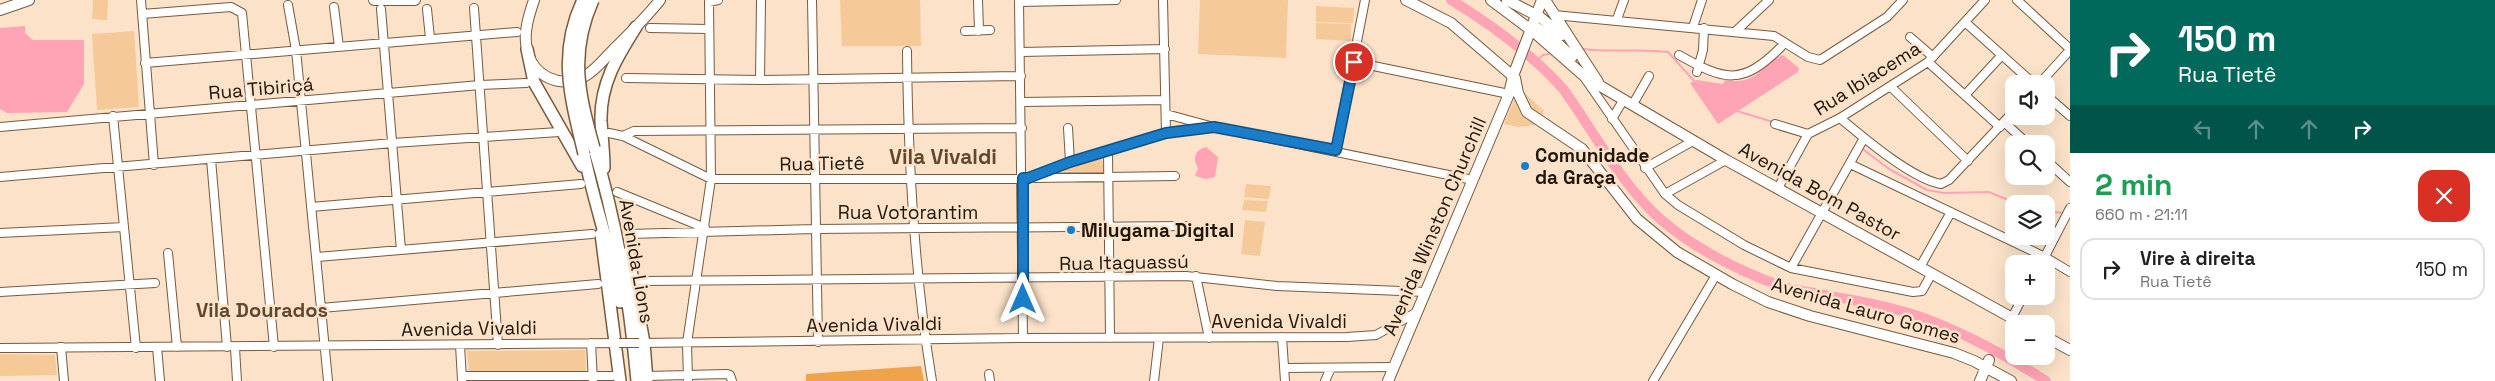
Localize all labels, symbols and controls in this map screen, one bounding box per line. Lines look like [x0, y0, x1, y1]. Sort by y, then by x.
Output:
text: 150 m [2178, 17, 2276, 61]
icon: right [2095, 20, 2160, 85]
street label: Rua Ibiacema [1809, 36, 1925, 121]
pin [1333, 41, 1375, 83]
icon: arrive [1340, 48, 1368, 76]
text: Rua Tietê [2178, 60, 2277, 88]
street label: Rua Tibiriçá [207, 71, 315, 106]
map controls [2005, 75, 2055, 365]
button: sound [2005, 75, 2055, 125]
street label: Avenida Winston Churchill [1377, 113, 1492, 339]
icon: left [2189, 115, 2217, 143]
icon: ahead [2242, 115, 2270, 143]
icon: ahead [2295, 115, 2323, 143]
icon: right [2348, 115, 2376, 143]
button: search [2005, 135, 2055, 185]
street label: Avenida Bom Pastor [1734, 136, 1905, 246]
district label: Vila Vivaldi [889, 143, 997, 170]
place label: Comunidade da Graça [1535, 143, 1649, 190]
street label: Rua Tietê [779, 150, 865, 177]
marker: Comunidade da Graça [1519, 160, 1531, 172]
text: 2 min [2095, 165, 2173, 204]
button: close [2418, 170, 2470, 222]
button: layers [2005, 195, 2055, 245]
street label: Avenida Lions [613, 197, 660, 325]
street label: Rua Votorantim [838, 200, 978, 225]
text: 660 m · 21:11 [2095, 204, 2188, 225]
place label: Milugama Digital [1081, 218, 1234, 243]
marker: Milugama Digital [1065, 224, 1077, 236]
text: Vire à direita [2140, 246, 2256, 271]
street label: Rua Itaguassú [1059, 249, 1189, 276]
button: + [2005, 255, 2055, 305]
icon: right [2097, 255, 2125, 283]
text: 150 m [2415, 257, 2468, 282]
text: Rua Tietê [2140, 271, 2212, 292]
position arrow [996, 272, 1048, 324]
street label: Avenida Lauro Gomes [1769, 272, 1963, 349]
district label: Vila Dourados [196, 297, 328, 323]
street label: Avenida Vivaldi [1211, 309, 1347, 334]
street label: Avenida Vivaldi [806, 311, 942, 338]
street label: Avenida Vivaldi [401, 315, 537, 342]
button: − [2005, 315, 2055, 365]

